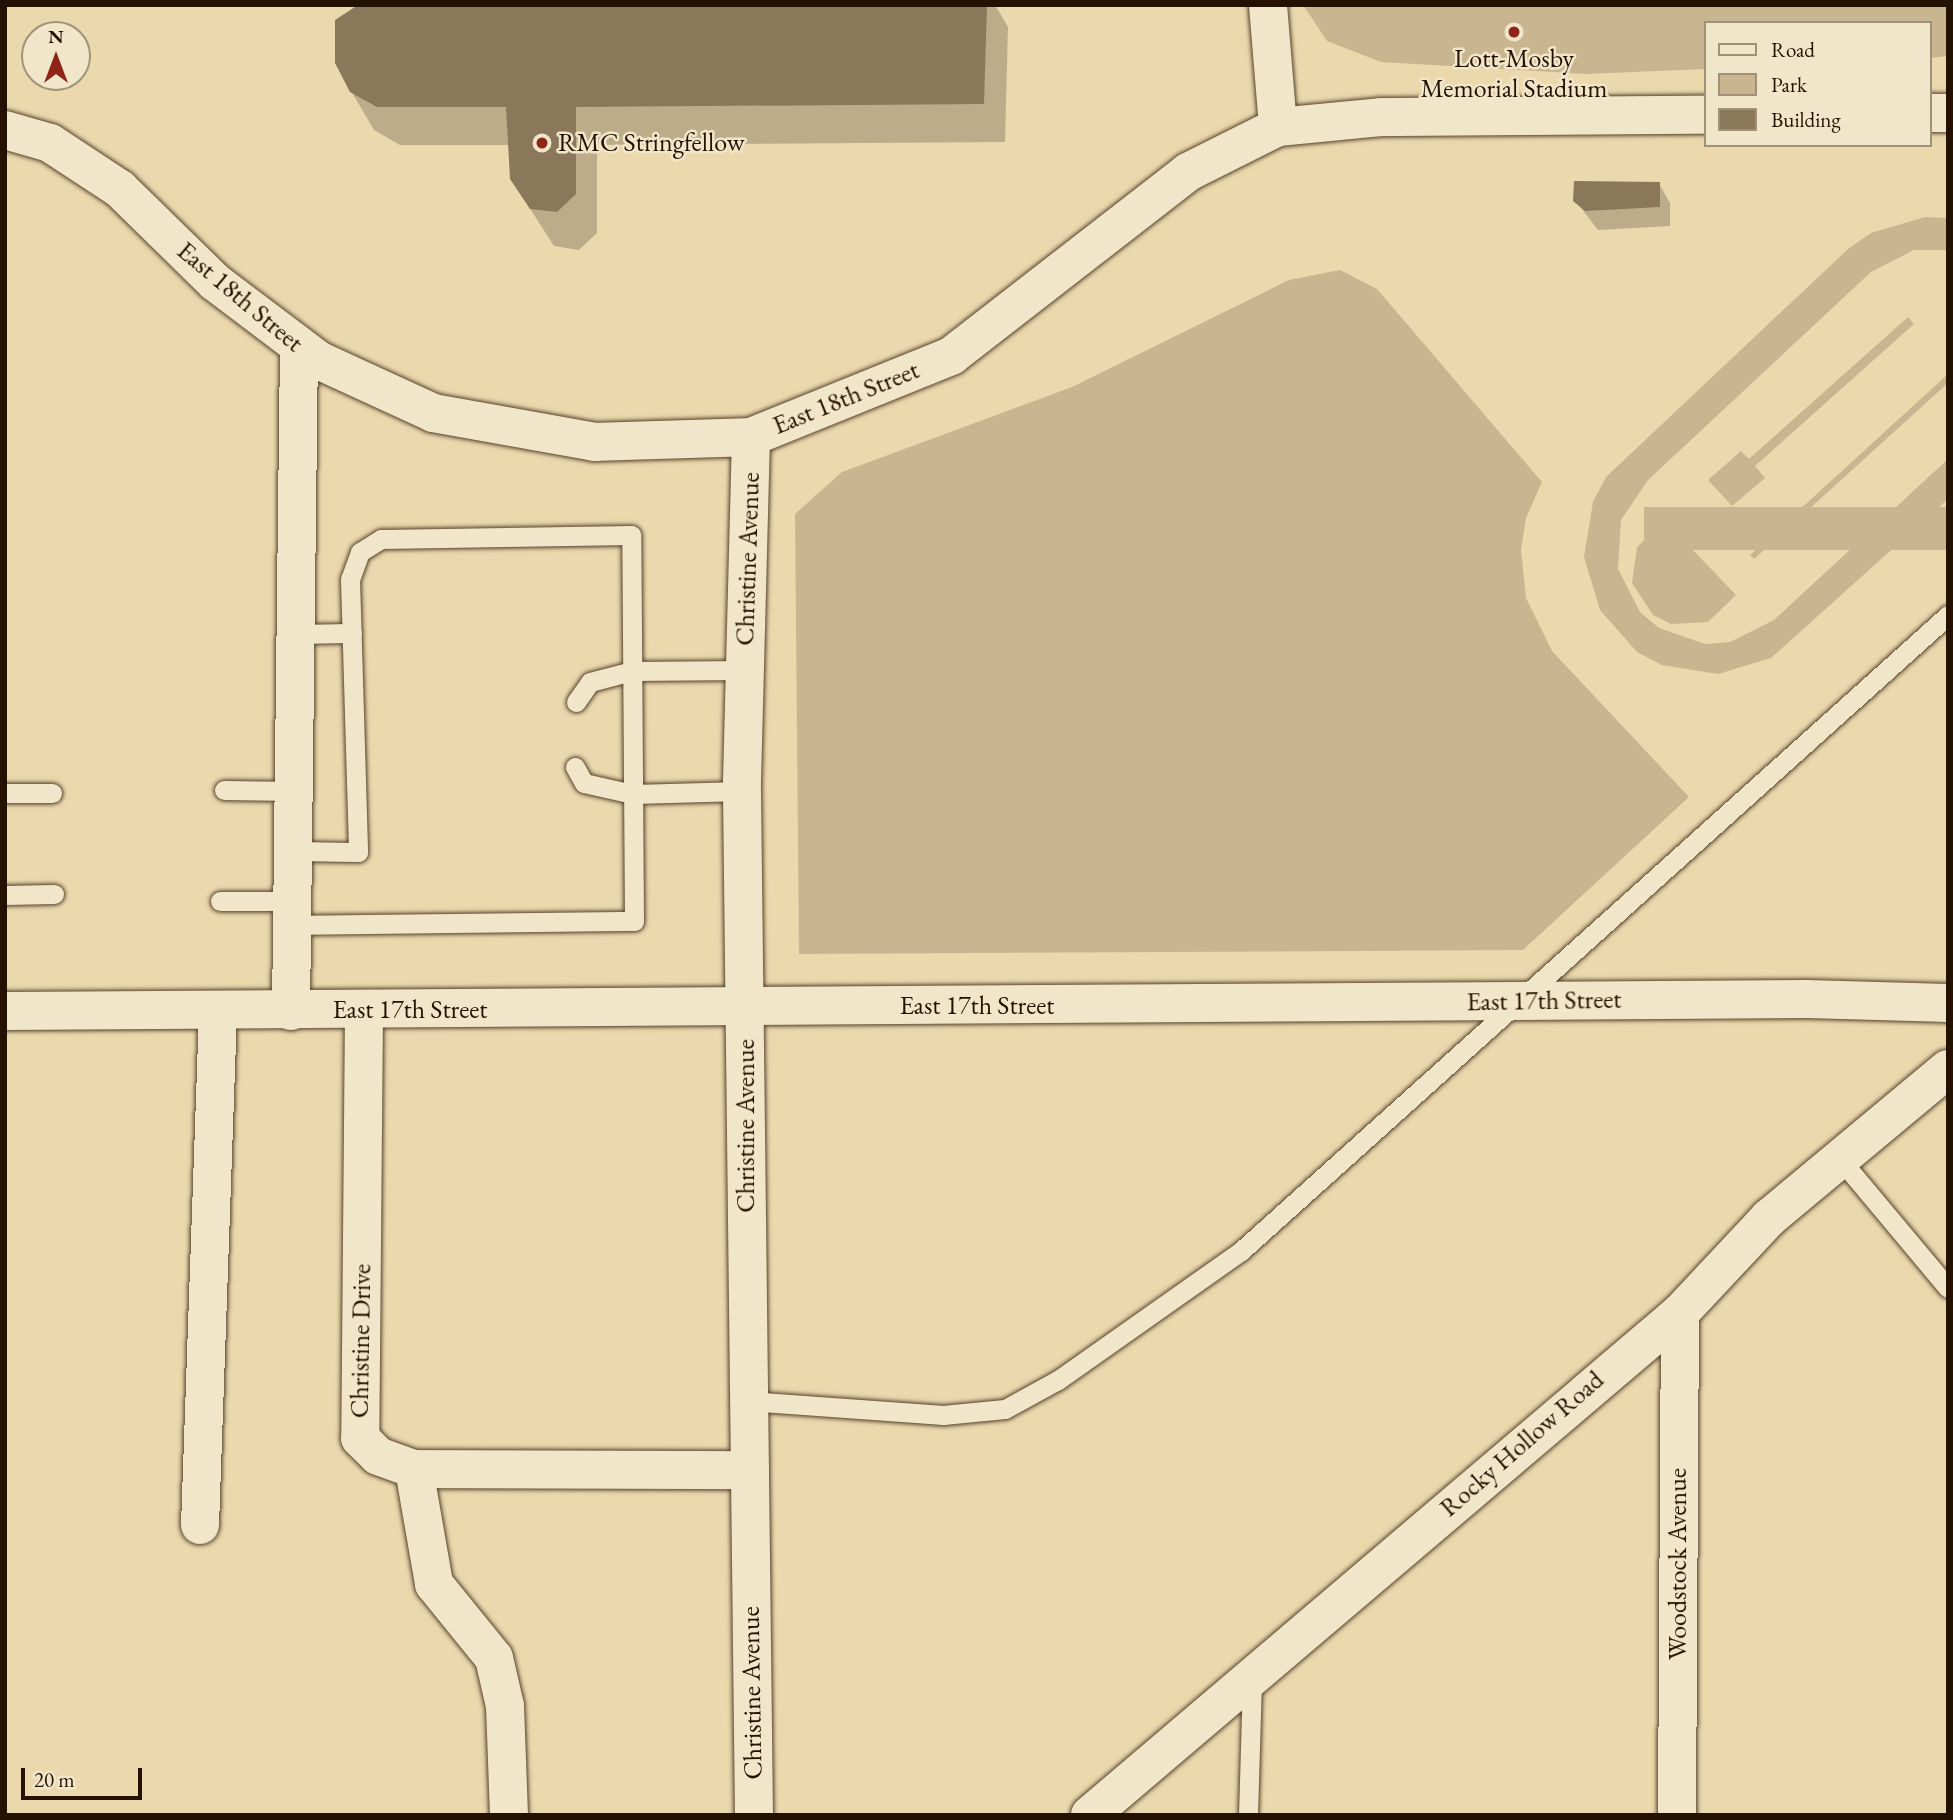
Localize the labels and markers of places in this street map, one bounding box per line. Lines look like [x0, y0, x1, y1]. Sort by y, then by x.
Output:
marker: Lott-Mosby Memorial Stadium [1506, 24, 1522, 40]
place label: Lott-Mosby Memorial Stadium [1420, 43, 1608, 104]
place label: RMC Stringfellow [558, 127, 744, 159]
marker: RMC Stringfellow [532, 133, 552, 153]

